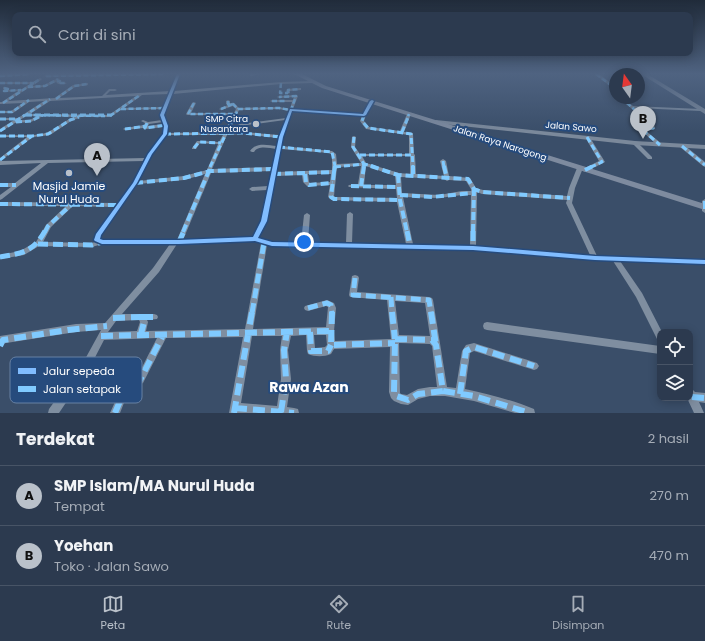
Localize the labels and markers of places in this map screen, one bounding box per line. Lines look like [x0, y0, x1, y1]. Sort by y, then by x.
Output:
pin: B [630, 106, 656, 139]
place label: SMP Citra Nusantara [201, 113, 248, 135]
marker: SMP Citra Nusantara [251, 119, 261, 129]
pin: A [84, 143, 110, 176]
marker: Masjid Jamie Nurul Huda [64, 168, 74, 178]
place label: Masjid Jamie Nurul Huda [33, 178, 105, 207]

